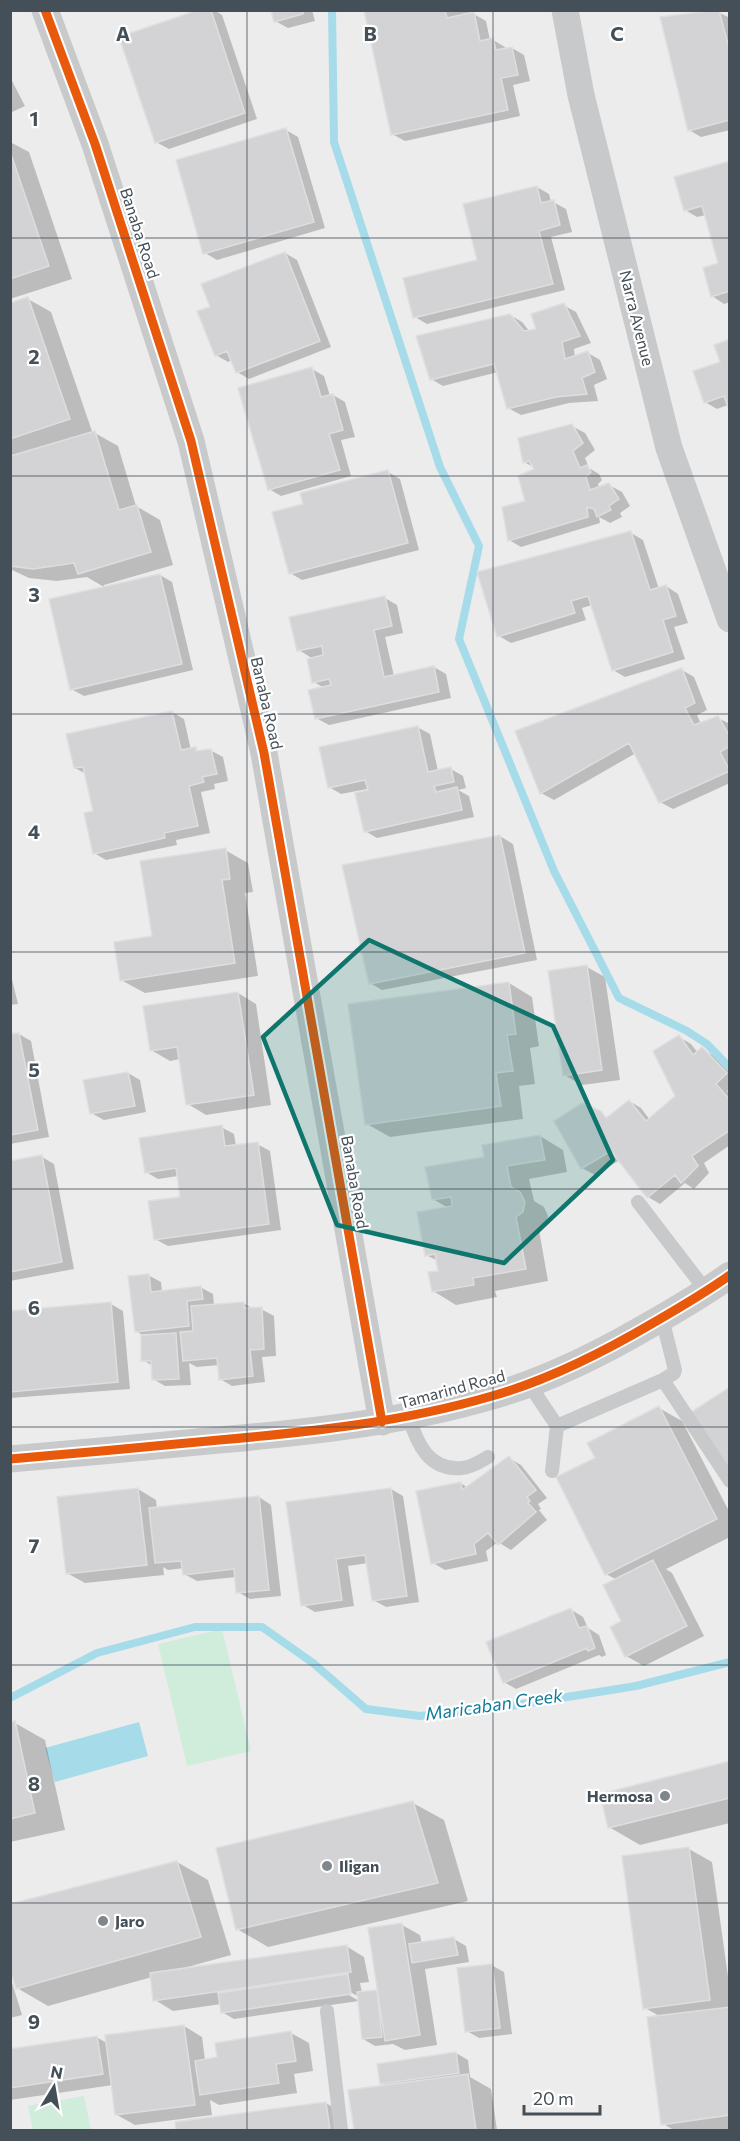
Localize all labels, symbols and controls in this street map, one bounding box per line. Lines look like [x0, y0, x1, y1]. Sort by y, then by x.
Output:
text: A [116, 21, 130, 45]
text: B [363, 21, 377, 45]
text: C [610, 21, 624, 45]
text: 1 [29, 106, 39, 130]
street label: Banaba Road [117, 185, 164, 281]
street label: Narra Avenue [616, 268, 659, 368]
text: 2 [28, 344, 40, 368]
text: 3 [28, 582, 40, 606]
street label: Banaba Road [248, 655, 287, 751]
text: 4 [28, 819, 40, 843]
text: 5 [28, 1057, 40, 1081]
street label: Banaba Road [338, 1134, 373, 1230]
text: 6 [28, 1295, 40, 1319]
street label: Tamarind Road [397, 1365, 507, 1412]
text: 7 [29, 1533, 40, 1557]
water label: Maricaban Creek [424, 1683, 565, 1725]
text: 8 [28, 1771, 40, 1795]
place label: Hermosa [587, 1786, 653, 1805]
marker: Hermosa [658, 1789, 672, 1803]
place label: Iligan [339, 1856, 379, 1875]
marker: Iligan [320, 1859, 334, 1873]
place label: Jaro [115, 1911, 145, 1930]
marker: Jaro [96, 1914, 110, 1928]
text: 9 [28, 2009, 40, 2033]
north arrow [24, 2057, 84, 2117]
text: N [49, 2061, 65, 2082]
scale bar [524, 2078, 600, 2116]
text: 20 m [533, 2087, 574, 2109]

